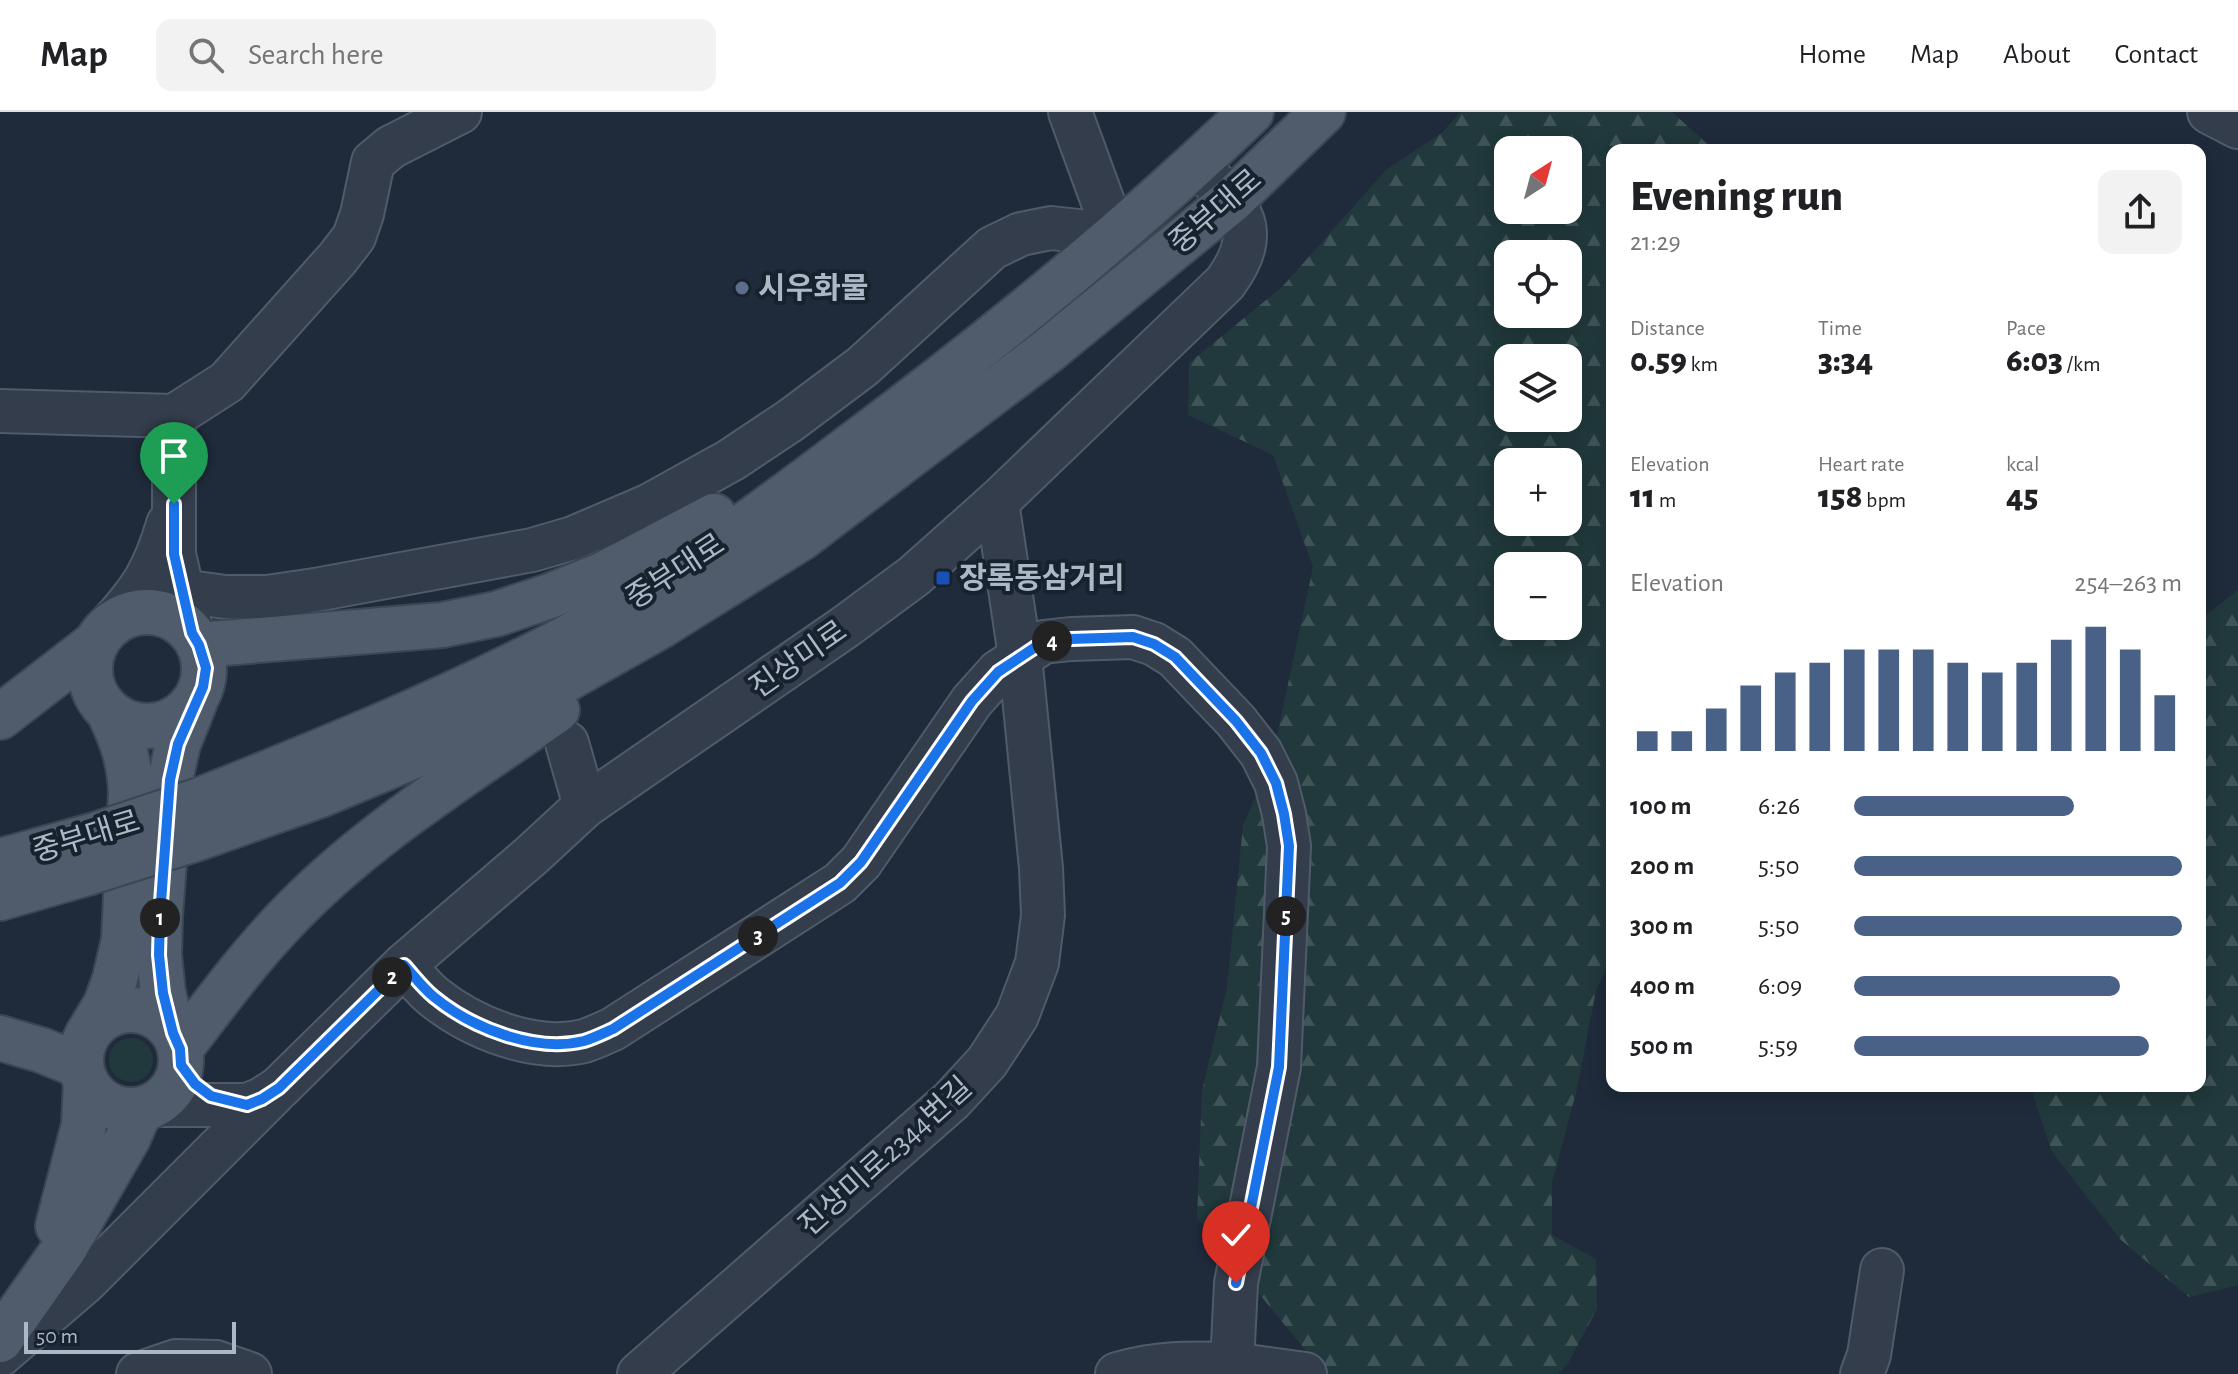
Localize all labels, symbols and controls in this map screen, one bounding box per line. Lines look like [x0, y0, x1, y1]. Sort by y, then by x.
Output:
search box [156, 19, 716, 91]
icon: search [184, 33, 228, 77]
text: Map [40, 36, 108, 74]
text: Search here [248, 40, 384, 70]
text: Home [1799, 41, 1866, 69]
text: Map [1910, 41, 1959, 69]
text: About [2003, 41, 2071, 69]
text: Contact [2115, 41, 2198, 69]
north arrow [1494, 136, 1582, 224]
map controls [1494, 136, 1582, 640]
street label: 중부대로 [1163, 163, 1267, 259]
button: share [2098, 170, 2182, 254]
text: Evening run [1630, 175, 1843, 219]
text: 21:29 [1630, 229, 1681, 255]
button: locate [1494, 240, 1582, 328]
place label: 시우화물 [758, 272, 868, 304]
marker: 시우화물 [733, 279, 751, 297]
text: Distance [1630, 317, 1705, 339]
text: Time [1818, 317, 1862, 339]
text: Pace [2006, 317, 2046, 339]
button: layers [1494, 344, 1582, 432]
text: 0.59 [1630, 344, 1687, 378]
text: 3:34 [1818, 344, 1873, 378]
text: 6:03 [2006, 344, 2063, 378]
text: km [1687, 353, 1718, 375]
text: /km [2063, 353, 2101, 375]
pin [140, 422, 208, 504]
icon: arrive [152, 434, 196, 478]
button: + [1494, 448, 1582, 536]
text: Elevation [1630, 453, 1710, 475]
text: Heart rate [1818, 453, 1904, 475]
text: kcal [2006, 453, 2040, 475]
text: 11 [1630, 480, 1655, 514]
text: 158 [1818, 480, 1862, 514]
text: 45 [2006, 480, 2038, 514]
text: m [1655, 489, 1676, 511]
text: bpm [1862, 489, 1906, 511]
street label: 중부대로 [621, 528, 730, 614]
button: − [1494, 552, 1582, 640]
place label: 장록동삼거리 [959, 562, 1125, 594]
marker: 장록동삼거리 [934, 569, 952, 587]
text: Elevation [1630, 570, 1724, 596]
text: 254–263 m [2075, 570, 2182, 596]
street label: 진상미로 [744, 614, 852, 704]
pin: 4 [1032, 621, 1072, 661]
text: 4 [1046, 630, 1058, 652]
text: 100 m [1630, 793, 1691, 819]
text: 6:26 [1758, 793, 1800, 819]
street label: 중부대로 [29, 806, 143, 867]
text: 200 m [1630, 853, 1694, 879]
text: 5:50 [1758, 853, 1799, 879]
pin: 5 [1266, 896, 1306, 936]
pin: 1 [140, 898, 180, 938]
text: 5 [1281, 905, 1291, 927]
text: 1 [156, 907, 164, 929]
text: 300 m [1630, 913, 1693, 939]
text: 5:50 [1758, 913, 1799, 939]
pin: 3 [738, 916, 778, 956]
text: 3 [753, 925, 763, 947]
pin: 2 [372, 957, 412, 997]
text: 2 [387, 966, 397, 988]
text: 400 m [1630, 973, 1695, 999]
text: 6:09 [1758, 973, 1802, 999]
text: 500 m [1630, 1033, 1693, 1059]
text: 5:59 [1758, 1033, 1798, 1059]
street label: 진상미로2344번길 [792, 1070, 978, 1242]
pin [1202, 1201, 1270, 1283]
icon: check [1214, 1213, 1258, 1257]
scale bar [24, 1318, 236, 1354]
text: 50 m [36, 1325, 78, 1347]

